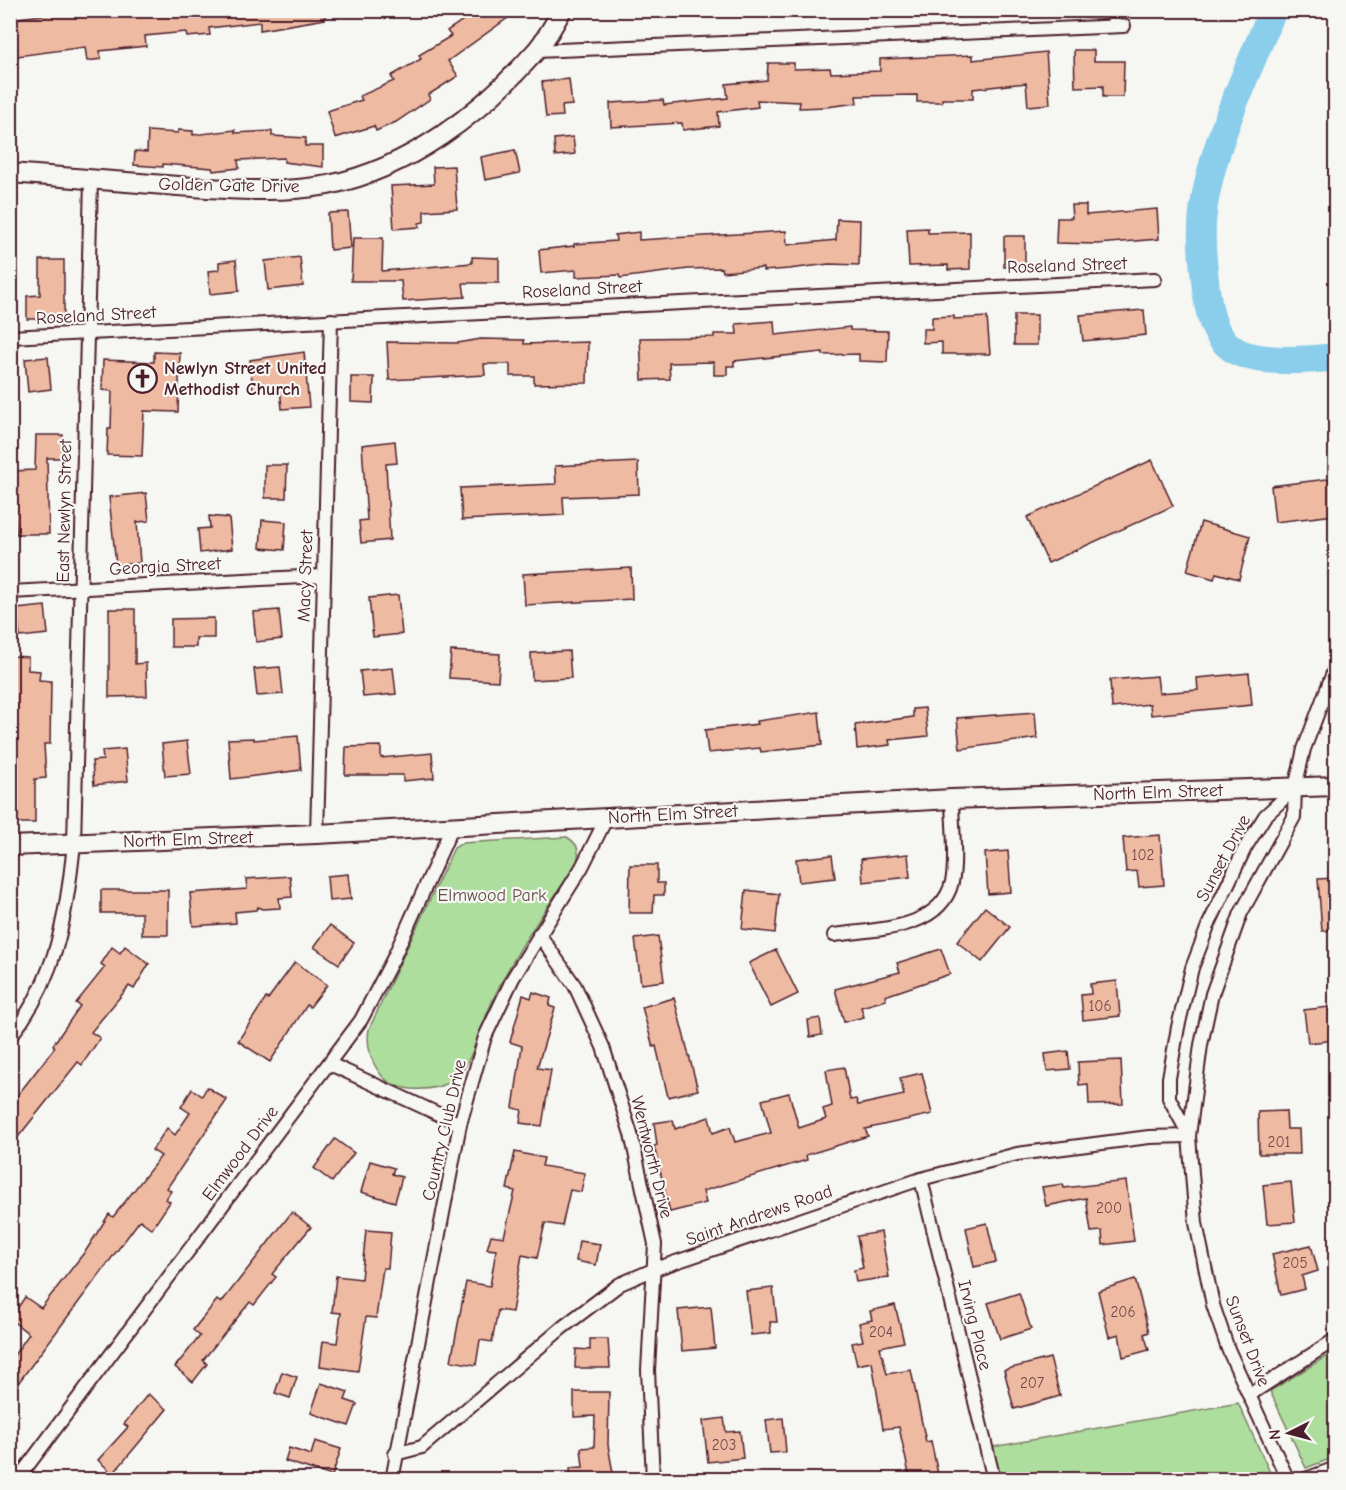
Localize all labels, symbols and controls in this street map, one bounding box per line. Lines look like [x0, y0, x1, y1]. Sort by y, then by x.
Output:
street label: Golden Gate Drive [158, 174, 300, 197]
street label: Roseland Street [1007, 253, 1128, 278]
street label: Roseland Street [521, 276, 643, 303]
street label: Roseland Street [35, 302, 157, 329]
place label: Newlyn Street United Methodist Church [164, 358, 327, 400]
church icon: Newlyn Street United Methodist Church [127, 362, 159, 394]
street label: East Newlyn Street [53, 438, 76, 583]
street label: Macy Street [293, 529, 318, 622]
street label: Georgia Street [109, 553, 222, 580]
street label: North Elm Street [1093, 780, 1224, 805]
street label: North Elm Street [608, 801, 739, 828]
street label: Sunset Drive [1192, 811, 1255, 905]
street label: North Elm Street [123, 827, 254, 852]
house number: 102 [1132, 846, 1154, 864]
park label: Elmwood Park [437, 885, 547, 906]
house number: 106 [1088, 997, 1112, 1015]
street label: Country Club Drive [418, 1057, 471, 1203]
street label: Wentworth Drive [626, 1094, 677, 1220]
street label: Elmwood Drive [198, 1102, 283, 1205]
house number: 201 [1268, 1133, 1291, 1151]
street label: Saint Andrews Road [683, 1181, 835, 1250]
house number: 200 [1096, 1199, 1122, 1217]
house number: 205 [1282, 1254, 1308, 1272]
street label: Irving Place [953, 1278, 996, 1372]
street label: Sunset Drive [1221, 1293, 1274, 1389]
house number: 206 [1110, 1303, 1136, 1321]
house number: 204 [869, 1323, 893, 1341]
house number: 207 [1020, 1374, 1044, 1392]
north arrow [1259, 1403, 1319, 1463]
text: N [1266, 1428, 1285, 1441]
house number: 203 [712, 1436, 736, 1454]

